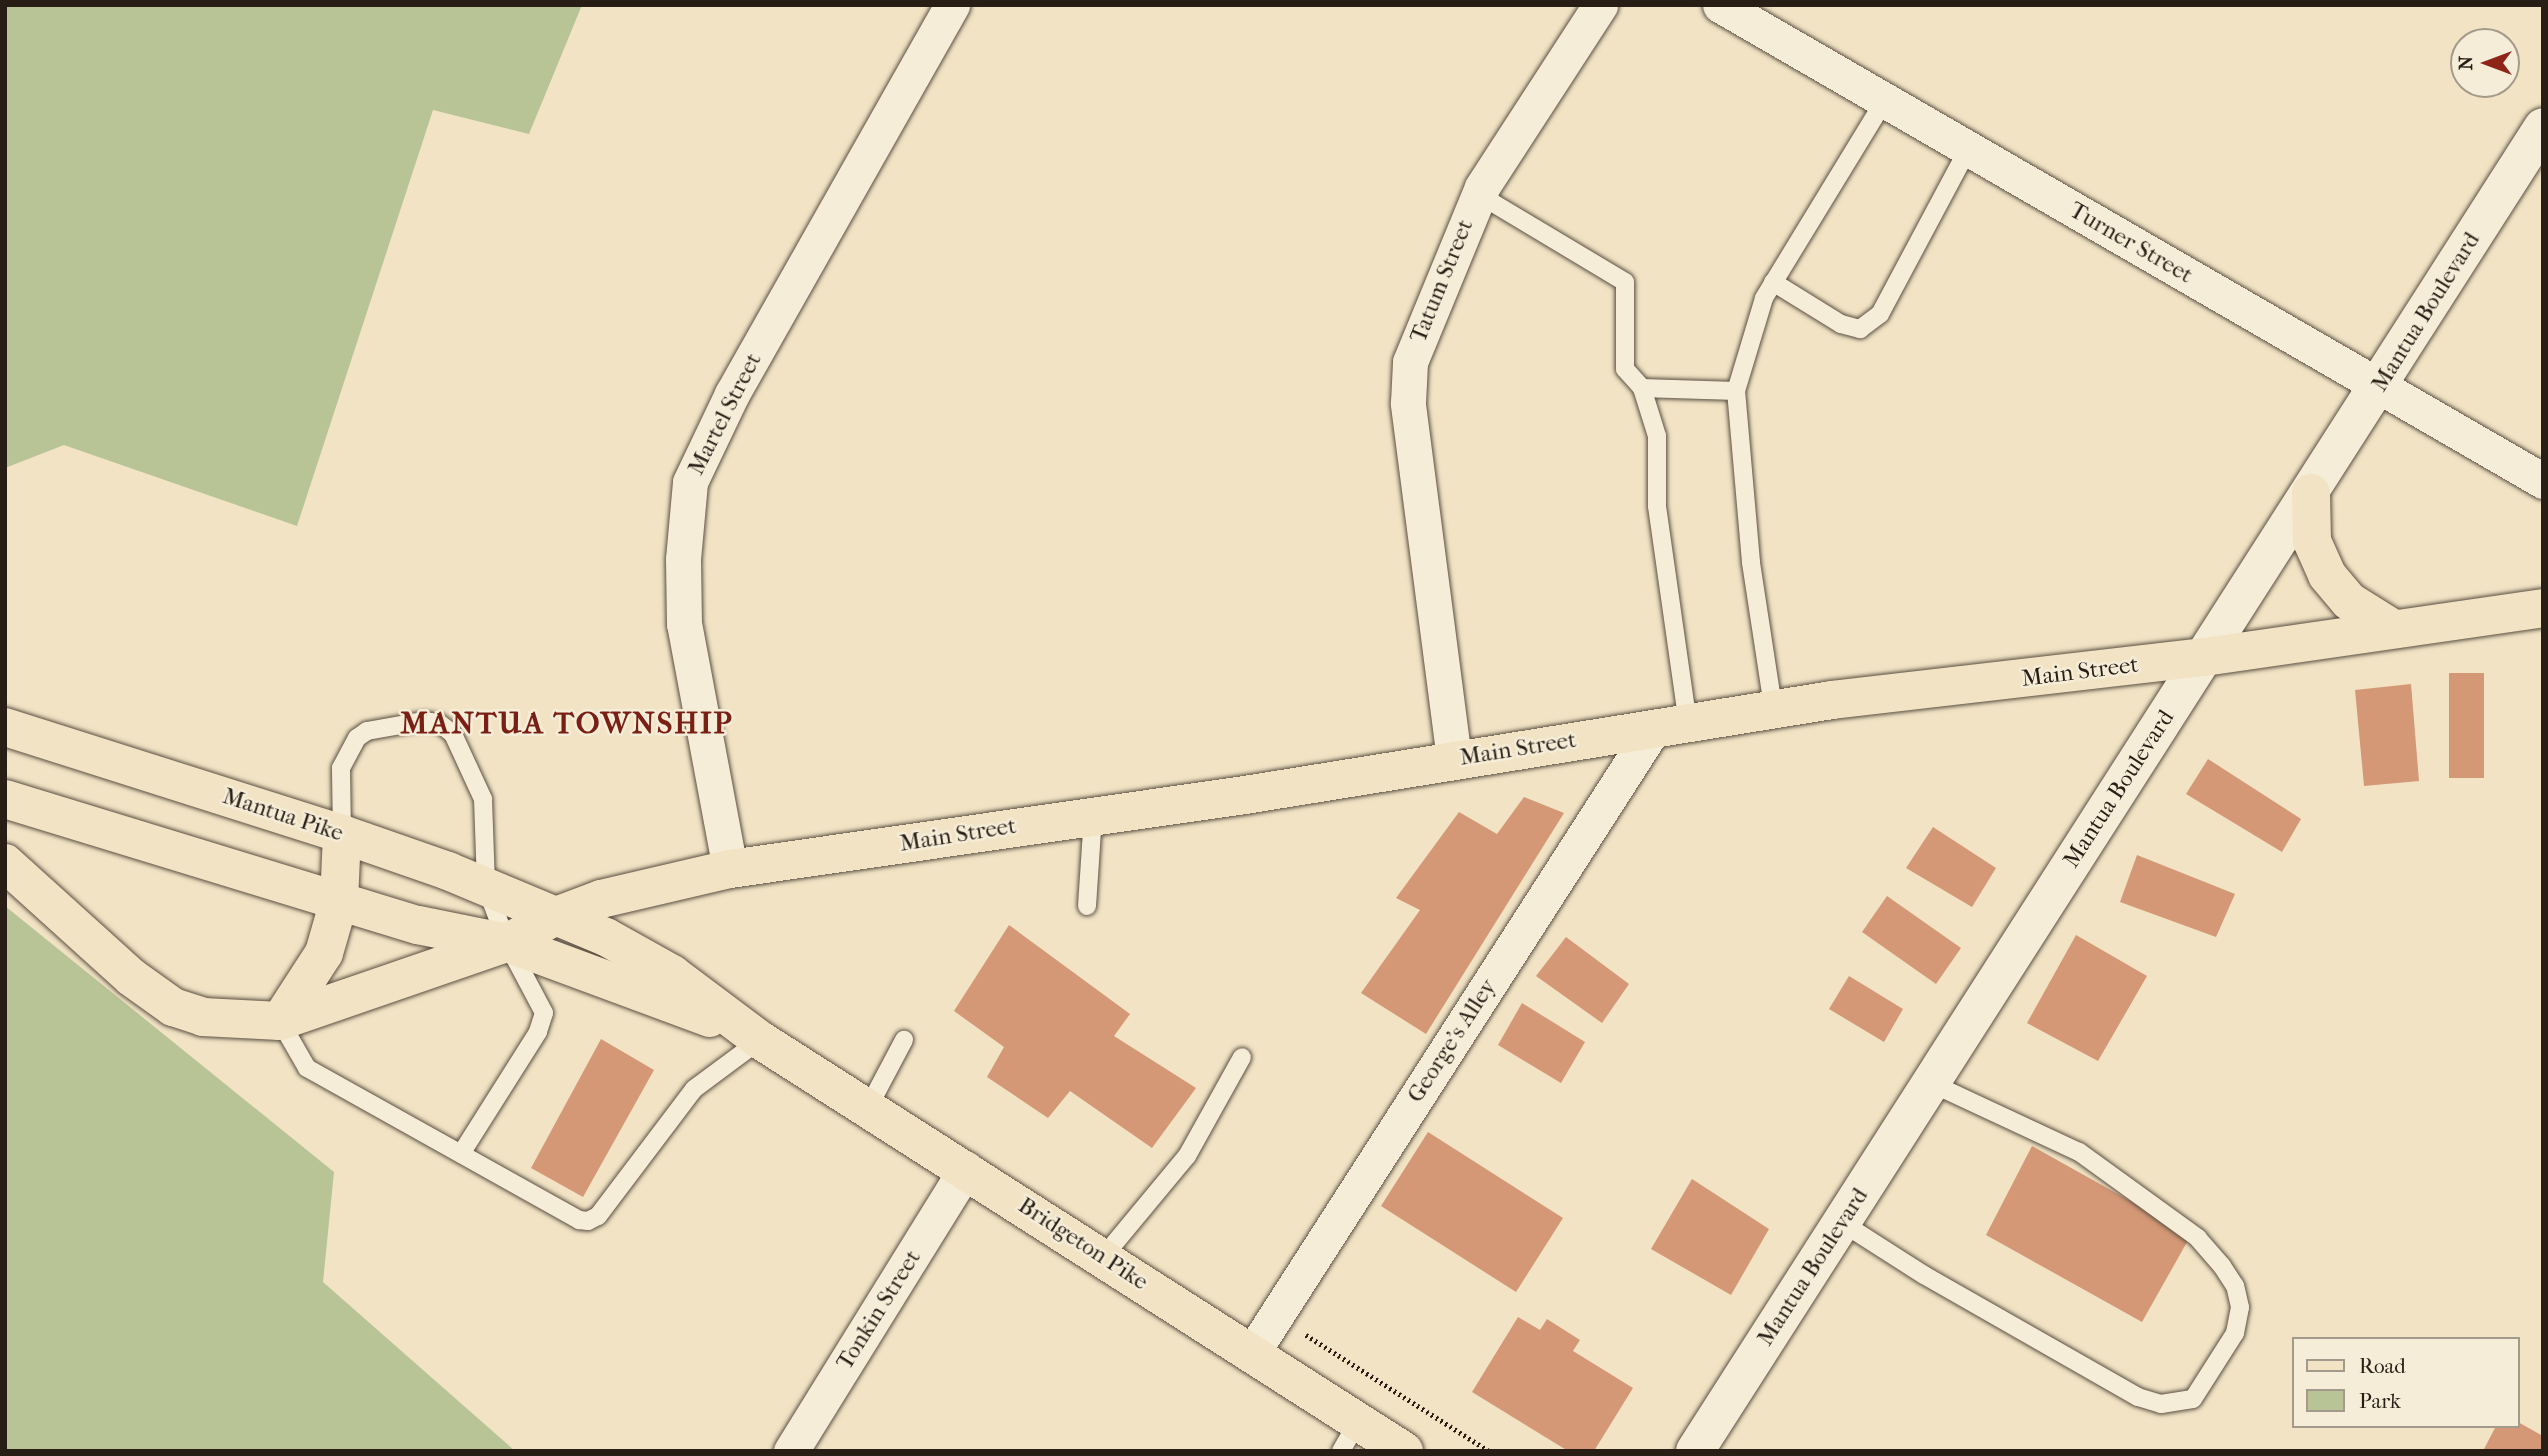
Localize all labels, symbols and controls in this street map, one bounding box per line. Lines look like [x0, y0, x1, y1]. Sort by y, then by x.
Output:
north arrow [2450, 28, 2520, 98]
text: N [2455, 56, 2477, 70]
street label: Turner Street [2064, 197, 2198, 289]
street label: Tatum Street [1405, 215, 1479, 347]
street label: Mantua Boulevard [2366, 227, 2486, 397]
street label: Martel Street [682, 348, 768, 480]
street label: Main Street [2020, 651, 2140, 693]
street label: Mantua Boulevard [2058, 705, 2180, 873]
district label: MANTUA TOWNSHIP [402, 706, 732, 742]
street label: Main Street [1458, 726, 1578, 772]
street label: Mantua Pike [219, 783, 347, 847]
street label: Main Street [898, 812, 1018, 858]
street label: George's Alley [1402, 974, 1502, 1108]
street label: Mantua Boulevard [1752, 1183, 1874, 1351]
street label: Bridgeton Pike [1013, 1192, 1153, 1296]
street label: Tonkin Street [831, 1245, 927, 1375]
legend [2292, 1337, 2520, 1428]
text: Road [2359, 1354, 2406, 1378]
text: Park [2359, 1389, 2401, 1413]

